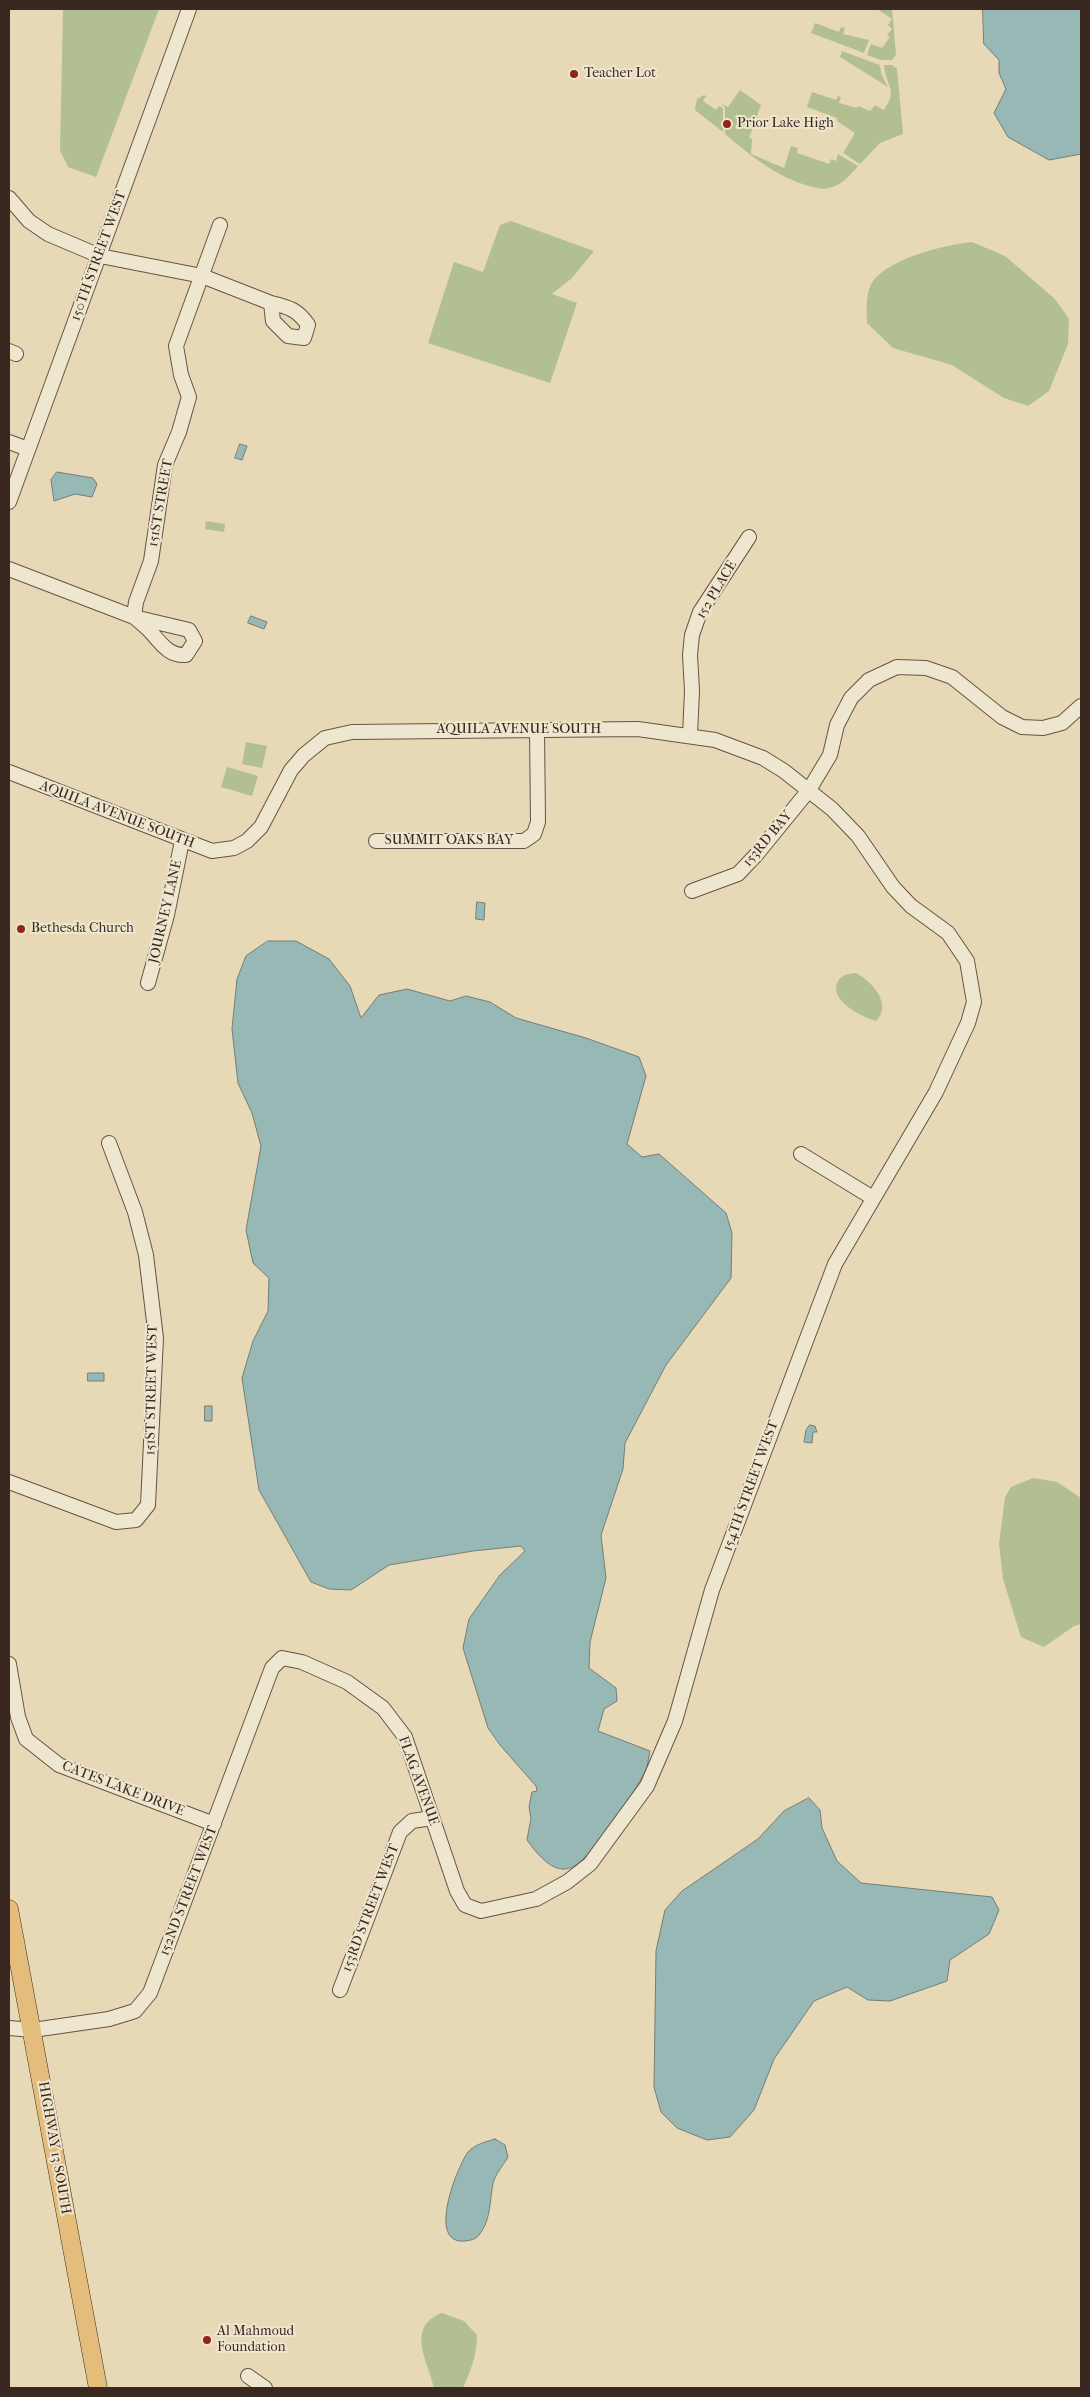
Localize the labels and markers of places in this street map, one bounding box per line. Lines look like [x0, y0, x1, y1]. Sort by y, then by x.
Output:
place label: Teacher Lot [584, 66, 656, 82]
marker: Teacher Lot [568, 68, 580, 80]
place label: Prior Lake High [737, 116, 834, 132]
marker: Prior Lake High [721, 118, 733, 130]
place label: Bethesda Church [31, 921, 134, 937]
marker: Bethesda Church [15, 923, 27, 935]
place label: Al Mahmoud Foundation [217, 2324, 294, 2356]
marker: Al Mahmoud Foundation [201, 2334, 213, 2346]

